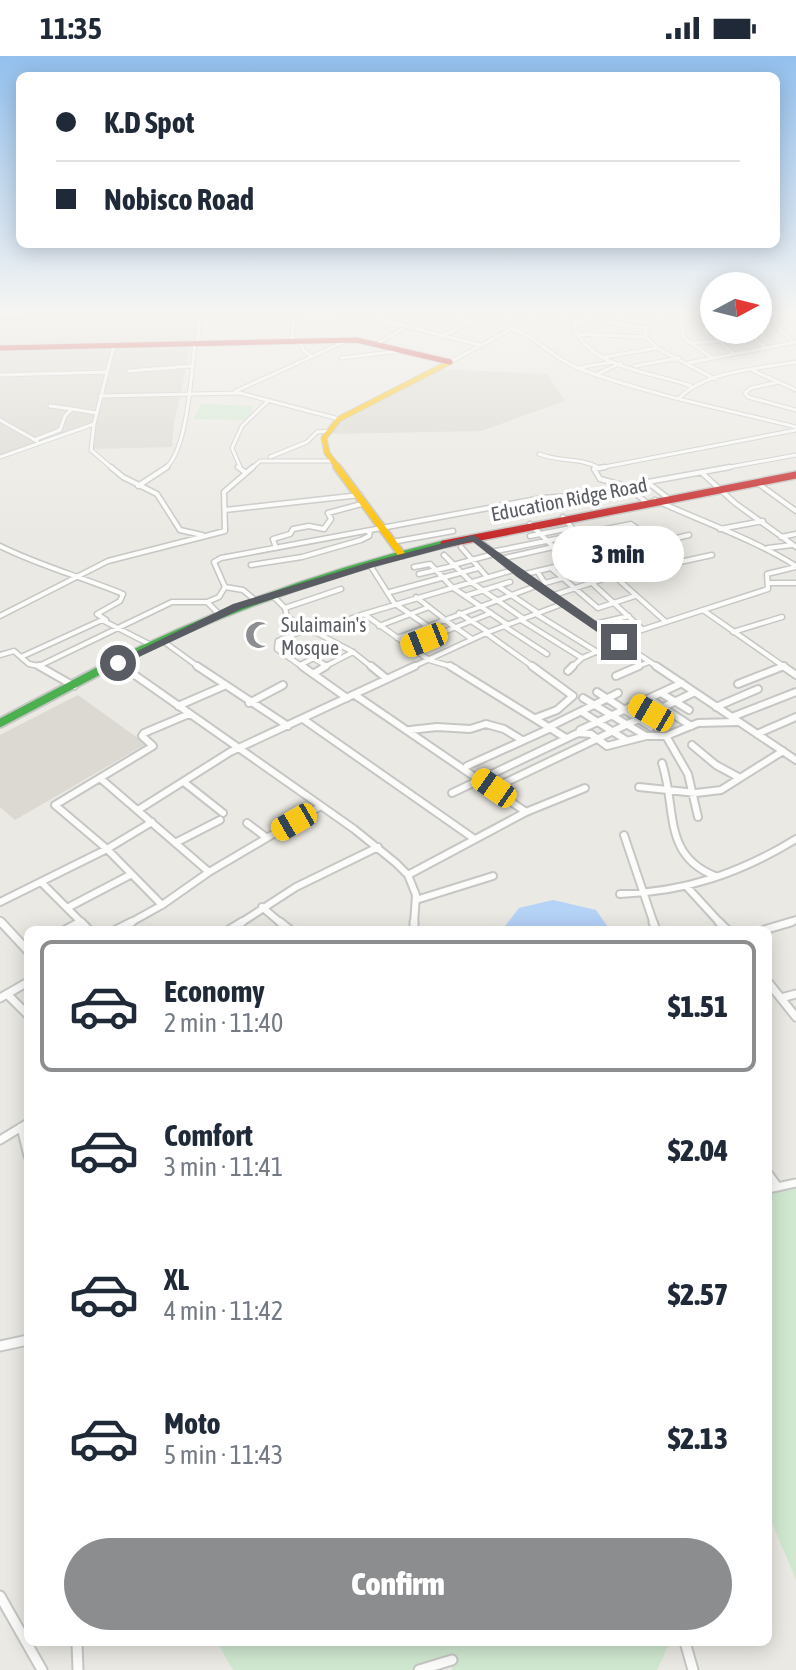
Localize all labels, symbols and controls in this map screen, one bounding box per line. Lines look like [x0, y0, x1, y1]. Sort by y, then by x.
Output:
text: 11:35 [40, 11, 102, 45]
text: K.D Spot [104, 105, 195, 139]
text: Nobisco Road [104, 182, 254, 216]
north arrow [700, 272, 772, 344]
map controls [700, 272, 772, 344]
street label: Education Ridge Road [489, 473, 649, 525]
callout: 3 min [553, 526, 685, 582]
text: 3 min [591, 539, 645, 569]
place label: Sulaimain's Mosque [281, 613, 366, 659]
mosque icon: Sulaimain's Mosque [244, 620, 274, 650]
car [397, 620, 451, 660]
route end [601, 624, 637, 660]
route start [100, 645, 136, 681]
car [624, 691, 678, 735]
car [467, 764, 521, 812]
car [267, 800, 321, 844]
icon: car [68, 970, 140, 1042]
text: Economy [164, 974, 265, 1008]
text: $1.51 [668, 989, 728, 1023]
text: 2 min · 11:40 [164, 1008, 283, 1038]
icon: car [68, 1114, 140, 1186]
text: Comfort [164, 1118, 253, 1152]
text: $2.04 [668, 1133, 728, 1167]
text: 3 min · 11:41 [164, 1152, 283, 1182]
icon: car [68, 1258, 140, 1330]
text: XL [164, 1262, 189, 1296]
text: $2.57 [668, 1277, 728, 1311]
text: 4 min · 11:42 [164, 1296, 283, 1326]
icon: car [68, 1402, 140, 1474]
text: Moto [164, 1406, 221, 1440]
text: $2.13 [668, 1421, 728, 1455]
text: 5 min · 11:43 [164, 1440, 283, 1470]
button: Confirm [64, 1538, 732, 1630]

